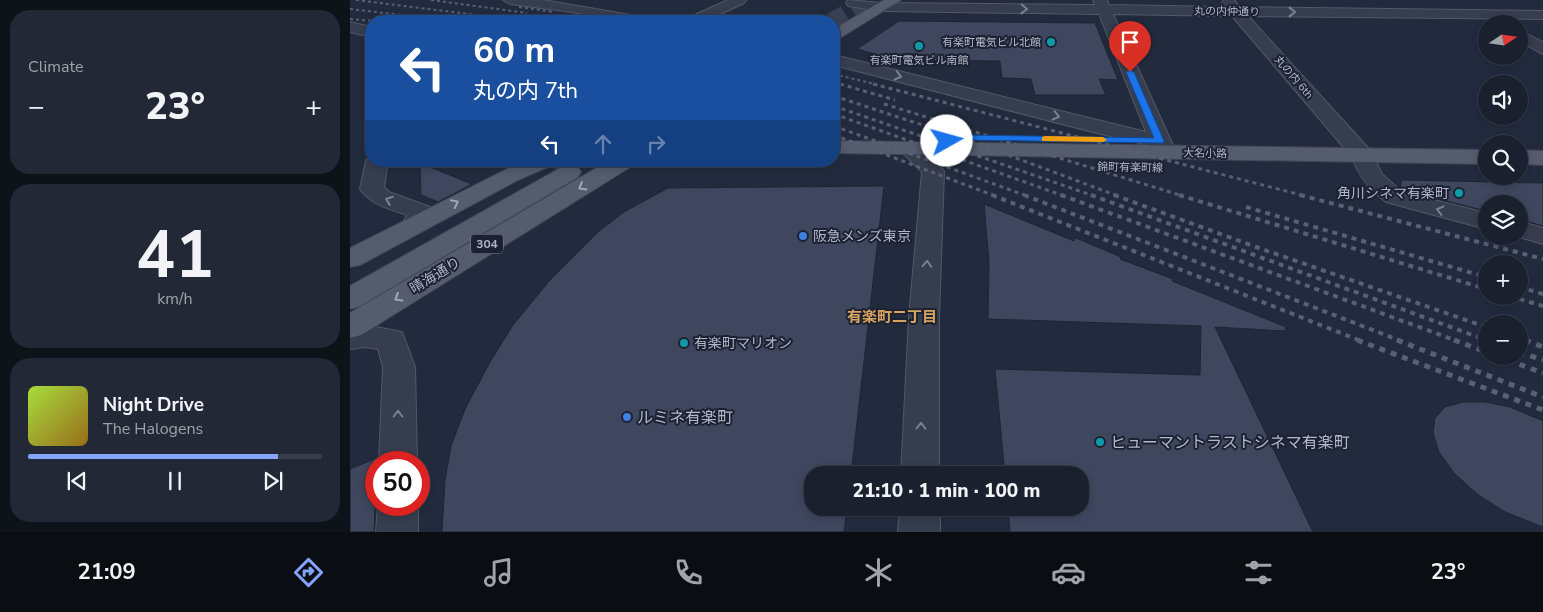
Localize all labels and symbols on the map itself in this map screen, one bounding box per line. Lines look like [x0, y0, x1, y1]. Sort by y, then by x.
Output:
street label: 丸の内仲通り [1194, 3, 1260, 20]
one-way arrow [1021, 4, 1029, 14]
one-way arrow [1288, 7, 1296, 17]
north arrow [1478, 15, 1528, 65]
pin [1109, 21, 1151, 72]
place label: 有楽町電気ビル北館 [942, 35, 1041, 50]
marker: 有楽町電気ビル北館 [1045, 36, 1057, 48]
marker: 有楽町電気ビル南館 [913, 40, 925, 52]
place label: 有楽町電気ビル南館 [870, 53, 969, 68]
street label: 丸の内 6th [1271, 53, 1317, 102]
one-way arrow [893, 71, 901, 81]
one-way arrow [1051, 110, 1060, 121]
position arrow [920, 114, 972, 166]
street label: 大名小路 [1183, 146, 1227, 161]
street label: 錦町有楽町線 [1097, 159, 1163, 176]
one-way arrow [578, 180, 587, 190]
place label: 角川シネマ有楽町 [1337, 184, 1449, 203]
marker: 角川シネマ有楽町 [1453, 187, 1465, 199]
one-way arrow [385, 196, 394, 206]
one-way arrow [450, 199, 459, 209]
one-way arrow [1435, 205, 1444, 216]
place label: 阪急メンズ東京 [813, 227, 911, 246]
marker: 阪急メンズ東京 [797, 230, 809, 242]
road number: 304 [471, 234, 503, 253]
street label: 晴海通り [406, 253, 464, 298]
one-way arrow [922, 260, 933, 268]
one-way arrow [394, 291, 403, 301]
district label: 有楽町二丁目 [847, 307, 937, 327]
place label: 有楽町マリオン [694, 334, 792, 353]
marker: 有楽町マリオン [678, 337, 690, 349]
place label: ルミネ有楽町 [637, 407, 733, 429]
one-way arrow [393, 410, 403, 418]
marker: ルミネ有楽町 [621, 411, 633, 423]
one-way arrow [916, 422, 927, 430]
place label: ヒューマントラストシネマ有楽町 [1110, 432, 1350, 454]
marker: ヒューマントラストシネマ有楽町 [1094, 436, 1106, 448]
speed limit sign: 50 [365, 451, 430, 516]

